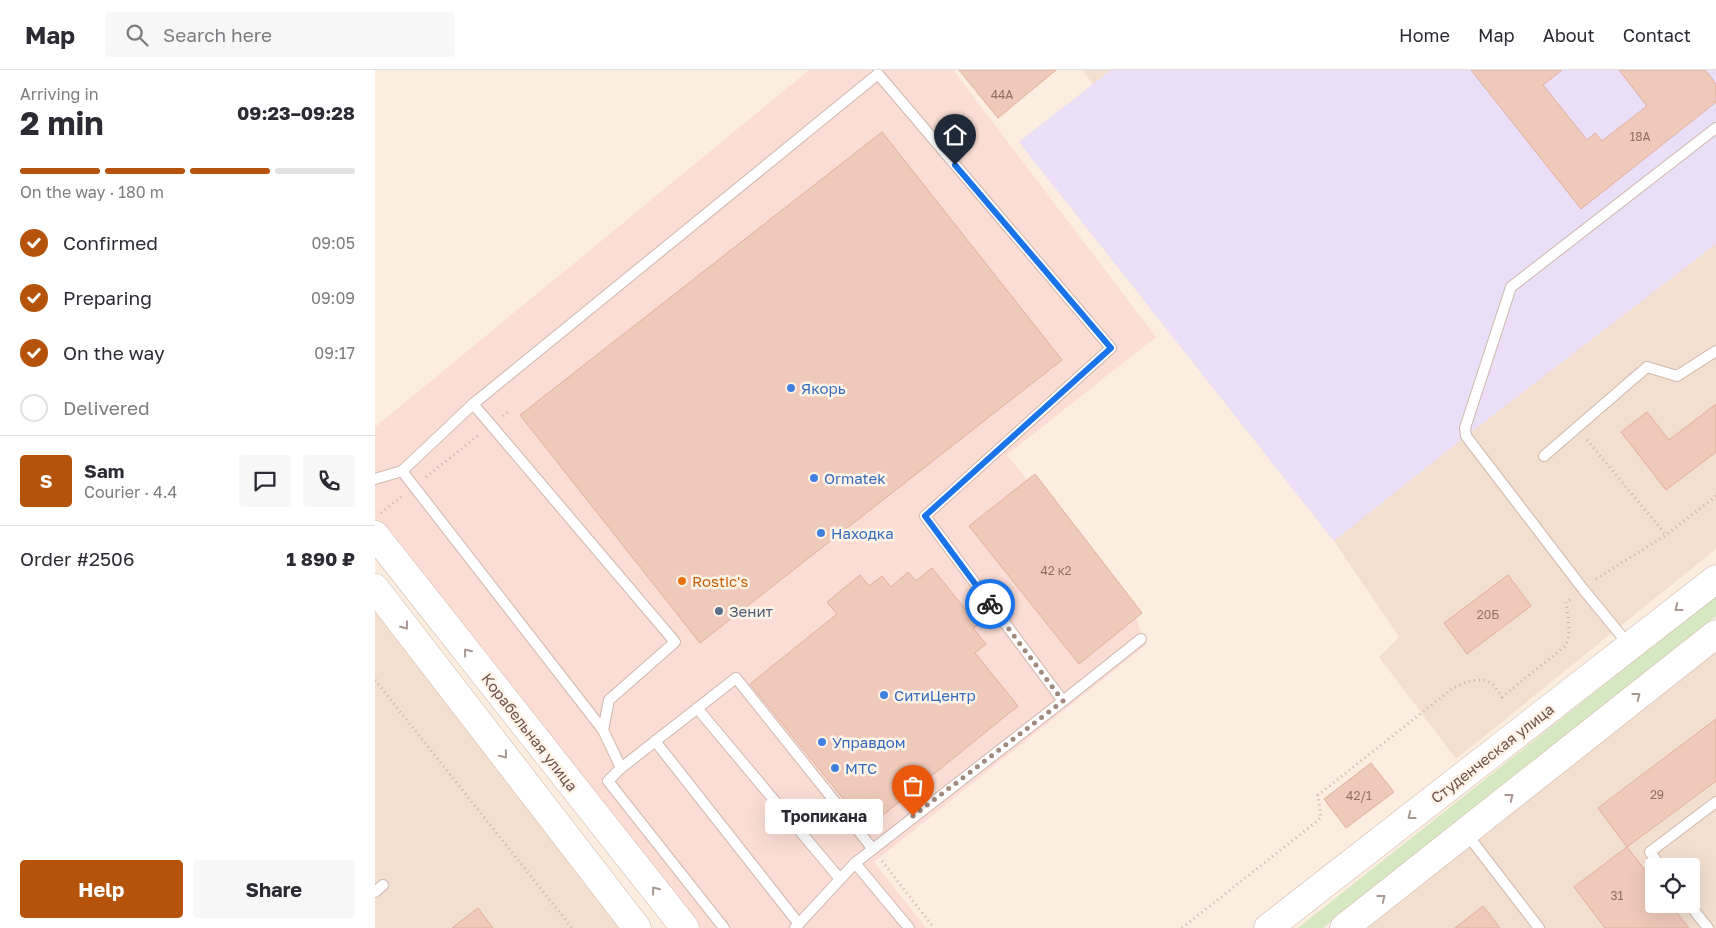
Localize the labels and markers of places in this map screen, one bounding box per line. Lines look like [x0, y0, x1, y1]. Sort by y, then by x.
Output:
pin [934, 114, 976, 165]
place label: Якорь [801, 379, 846, 397]
marker: Якорь [785, 382, 797, 394]
place label: Ormatek [824, 469, 886, 487]
marker: Ormatek [808, 472, 820, 484]
place label: Находка [831, 524, 894, 542]
marker: Находка [815, 527, 827, 539]
place label: Rostic's [692, 572, 748, 590]
marker: Rostic's [676, 575, 688, 587]
place label: Зенит [729, 602, 774, 620]
marker: Зенит [713, 605, 725, 617]
place label: СитиЦентр [894, 686, 976, 704]
marker: СитиЦентр [878, 689, 890, 701]
place label: Управдом [832, 733, 906, 751]
marker: Управдом [816, 736, 828, 748]
place label: МТС [845, 759, 877, 777]
marker: МТС [829, 762, 841, 774]
pin [892, 765, 934, 816]
callout: Тропикана [765, 798, 883, 834]

